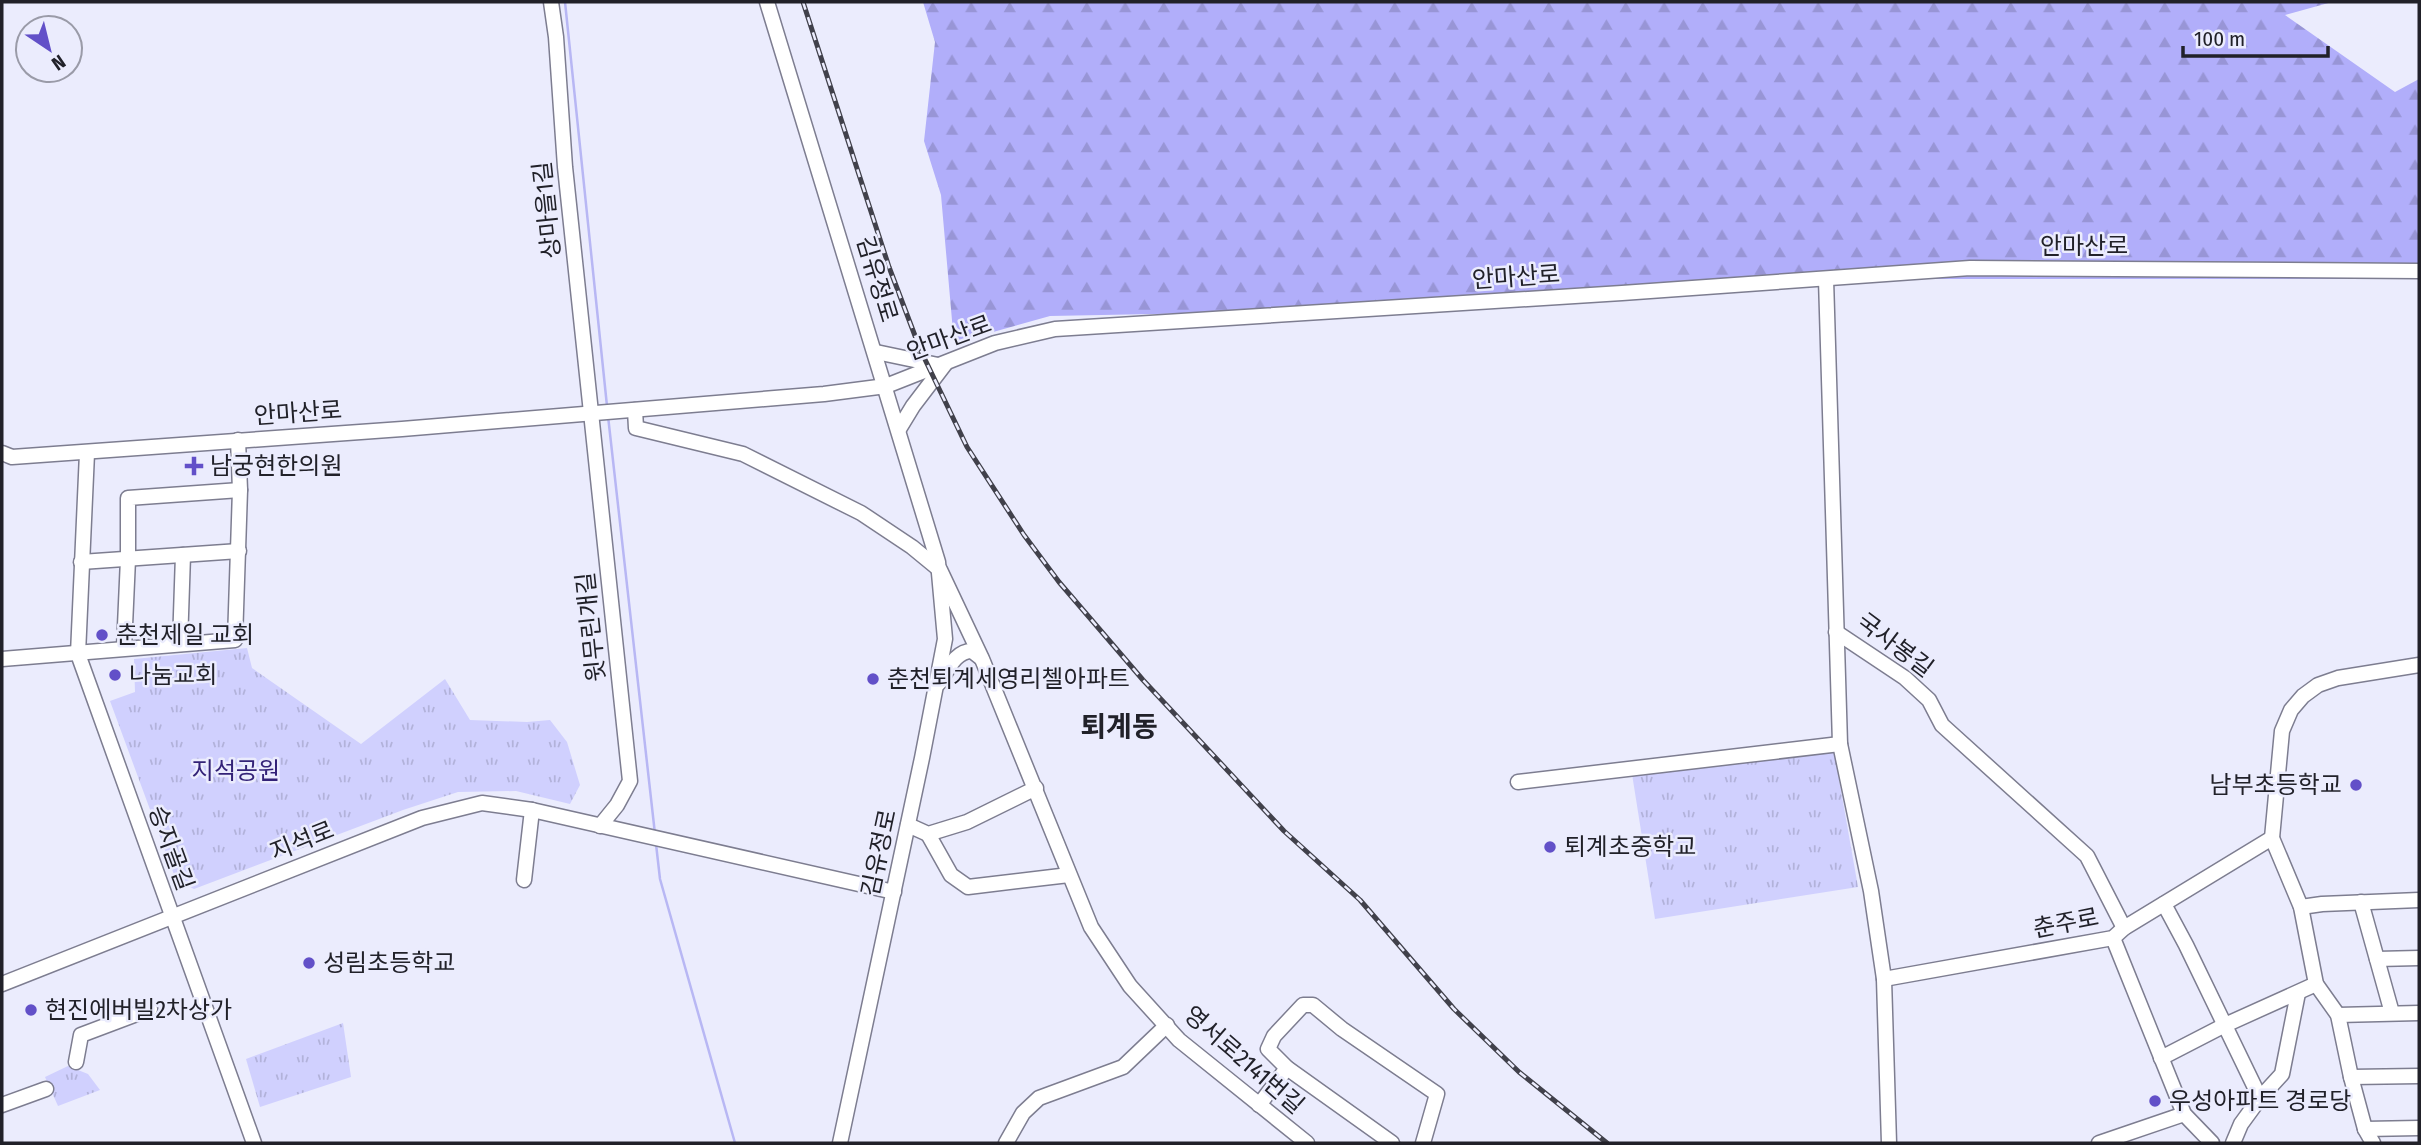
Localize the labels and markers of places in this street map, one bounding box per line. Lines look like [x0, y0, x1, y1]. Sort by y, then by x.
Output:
place label: 남궁현한의원 [210, 452, 342, 480]
marker: 남궁현한의원 [184, 456, 204, 476]
place label: 춘천제일 교회 [116, 621, 254, 649]
marker: 춘천제일 교회 [94, 627, 110, 643]
place label: 나눔교회 [129, 661, 217, 689]
place label: 춘천퇴계세영리첼아파트 [887, 665, 1130, 693]
marker: 나눔교회 [107, 667, 123, 683]
marker: 춘천퇴계세영리첼아파트 [865, 671, 881, 687]
place label: 남부초등학교 [2210, 771, 2342, 799]
marker: 남부초등학교 [2348, 777, 2364, 793]
place label: 퇴계초중학교 [1564, 833, 1696, 861]
marker: 퇴계초중학교 [1542, 839, 1558, 855]
place label: 성림초등학교 [323, 949, 455, 977]
marker: 성림초등학교 [301, 955, 317, 971]
place label: 현진에버빌2차상가 [45, 996, 232, 1024]
marker: 현진에버빌2차상가 [23, 1002, 39, 1018]
place label: 우성아파트 경로당 [2169, 1087, 2351, 1115]
marker: 우성아파트 경로당 [2147, 1093, 2163, 1109]

